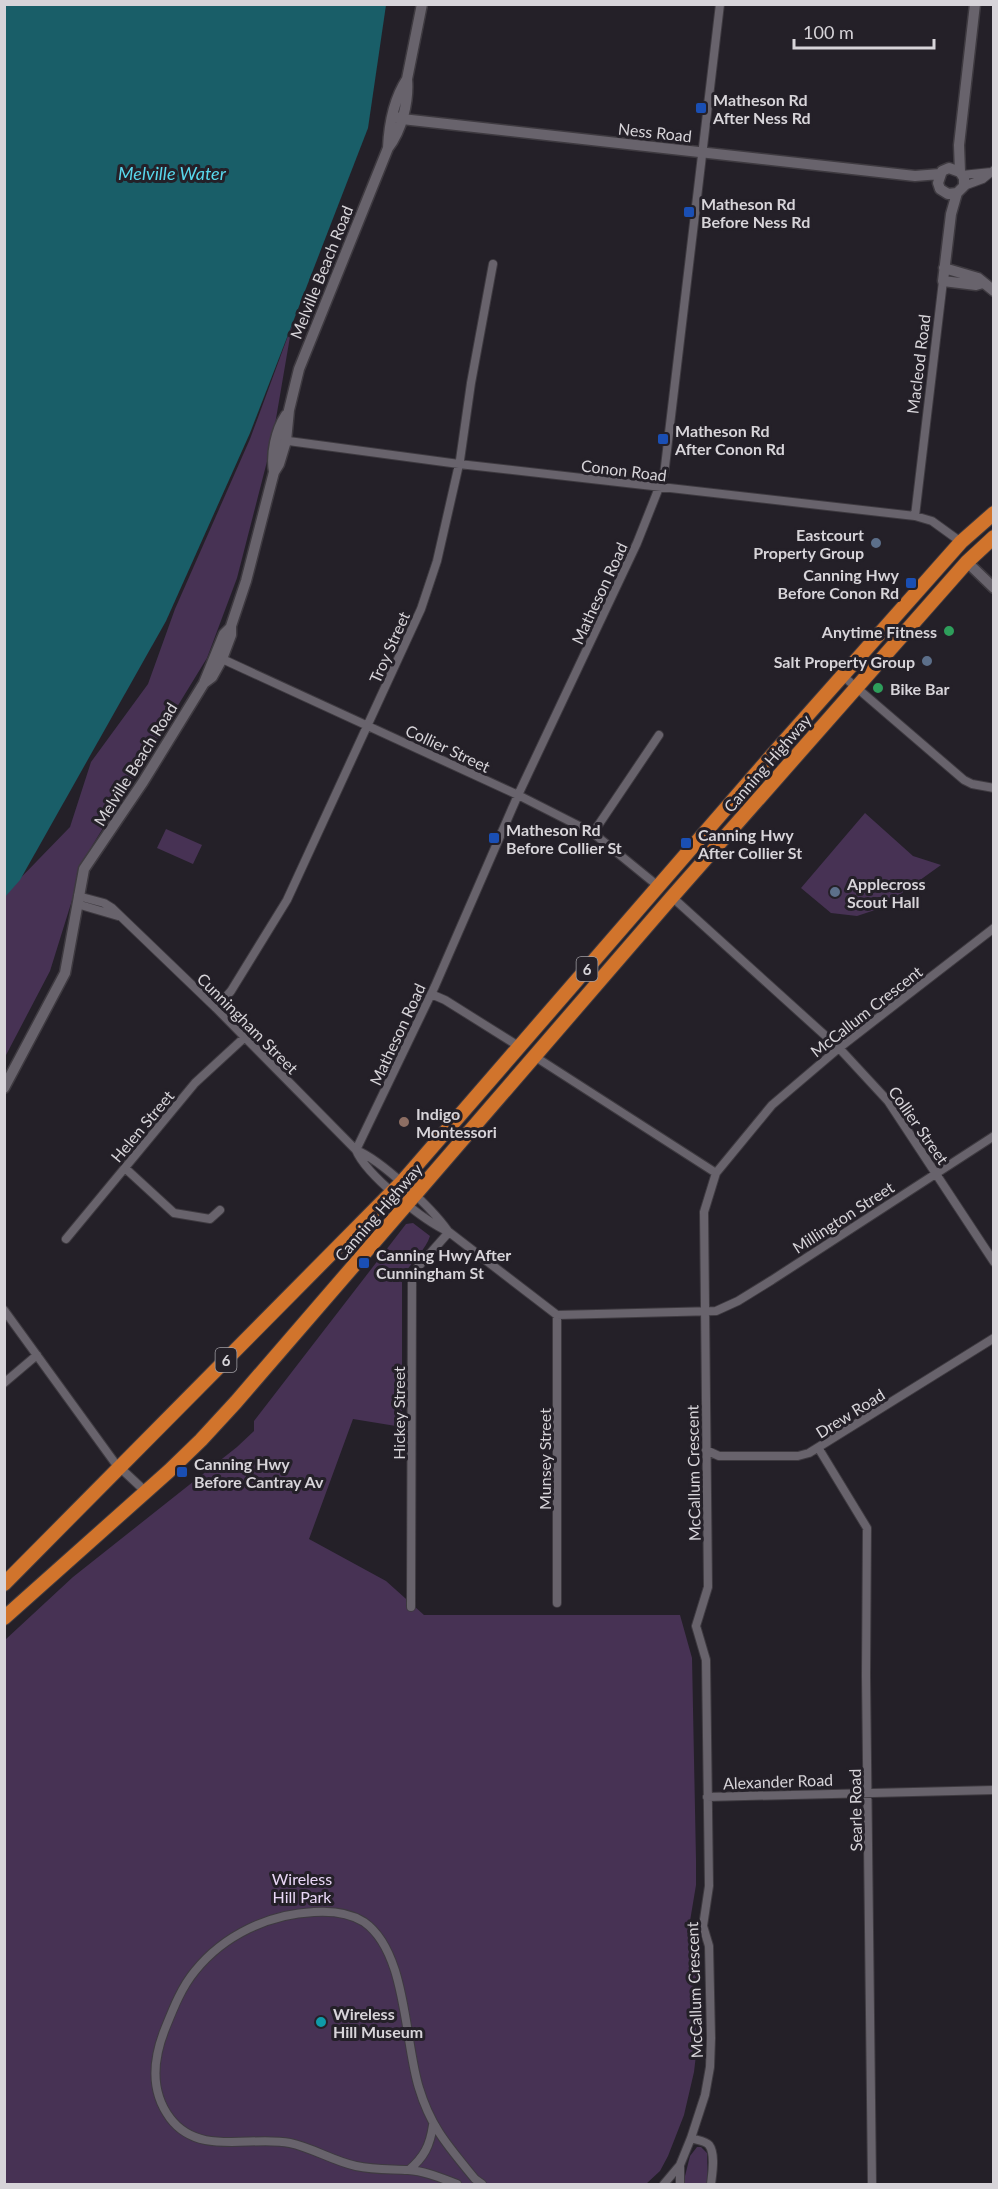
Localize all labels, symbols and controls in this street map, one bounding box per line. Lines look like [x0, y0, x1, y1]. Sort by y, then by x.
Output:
scale bar [794, 12, 934, 50]
text: 100 m [803, 21, 854, 43]
place label: Matheson Rd After Ness Rd [712, 90, 811, 127]
marker: Matheson Rd After Ness Rd [694, 101, 708, 115]
street label: Ness Road [617, 119, 693, 145]
water label: Melville Water [118, 162, 227, 184]
place label: Matheson Rd Before Ness Rd [701, 194, 810, 231]
street label: Melville Beach Road [286, 203, 356, 341]
marker: Matheson Rd Before Ness Rd [682, 205, 696, 219]
street label: Macleod Road [902, 313, 934, 415]
place label: Matheson Rd After Conon Rd [674, 421, 785, 458]
marker: Matheson Rd After Conon Rd [656, 432, 670, 446]
street label: Conon Road [580, 455, 668, 485]
place label: Eastcourt Property Group [753, 525, 864, 562]
marker: Eastcourt Property Group [869, 536, 883, 550]
street label: Matheson Road [567, 539, 631, 647]
place label: Canning Hwy Before Conon Rd [778, 565, 900, 602]
marker: Canning Hwy Before Conon Rd [904, 576, 918, 590]
street label: Troy Street [365, 608, 413, 686]
place label: Anytime Fitness [821, 622, 937, 641]
marker: Anytime Fitness [942, 624, 956, 638]
place label: Salt Property Group [774, 652, 915, 671]
marker: Salt Property Group [920, 654, 934, 668]
place label: Bike Bar [890, 679, 950, 698]
marker: Bike Bar [871, 681, 885, 695]
street label: Melville Beach Road [89, 699, 181, 829]
street label: Canning Highway [719, 710, 815, 816]
street label: Collier Street [403, 720, 494, 776]
place label: Matheson Rd Before Collier St [506, 820, 622, 857]
place label: Canning Hwy After Collier St [697, 825, 802, 862]
marker: Matheson Rd Before Collier St [487, 831, 501, 845]
marker: Canning Hwy After Collier St [679, 836, 693, 850]
place label: Applecross Scout Hall [846, 874, 926, 911]
marker: Applecross Scout Hall [828, 885, 842, 899]
road number: 6 [576, 957, 598, 981]
street label: McCallum Crescent [806, 961, 926, 1060]
street label: Cunningham Street [194, 969, 303, 1078]
street label: Matheson Road [365, 980, 429, 1088]
street label: Collier Street [885, 1082, 953, 1168]
street label: Helen Street [107, 1086, 178, 1166]
place label: Indigo Montessori [416, 1104, 497, 1141]
marker: Indigo Montessori [397, 1115, 411, 1129]
street label: Canning Highway [330, 1159, 426, 1265]
street label: Millington Street [789, 1177, 898, 1257]
place label: Canning Hwy After Cunningham St [376, 1245, 511, 1282]
marker: Canning Hwy After Cunningham St [357, 1256, 371, 1270]
road number: 6 [216, 1348, 236, 1372]
street label: Hickey Street [389, 1366, 408, 1460]
street label: Drew Road [812, 1384, 888, 1442]
street label: McCallum Crescent [682, 1404, 704, 1541]
street label: Munsey Street [535, 1408, 554, 1510]
place label: Canning Hwy Before Cantray Av [194, 1454, 324, 1491]
marker: Canning Hwy Before Cantray Av [175, 1465, 189, 1479]
street label: Searle Road [845, 1769, 865, 1851]
street label: Alexander Road [723, 1770, 833, 1792]
park label: Wireless Hill Park [272, 1869, 332, 1906]
street label: McCallum Crescent [682, 1921, 706, 2059]
place label: Wireless Hill Museum [333, 2004, 423, 2041]
marker: Wireless Hill Museum [314, 2015, 328, 2029]

